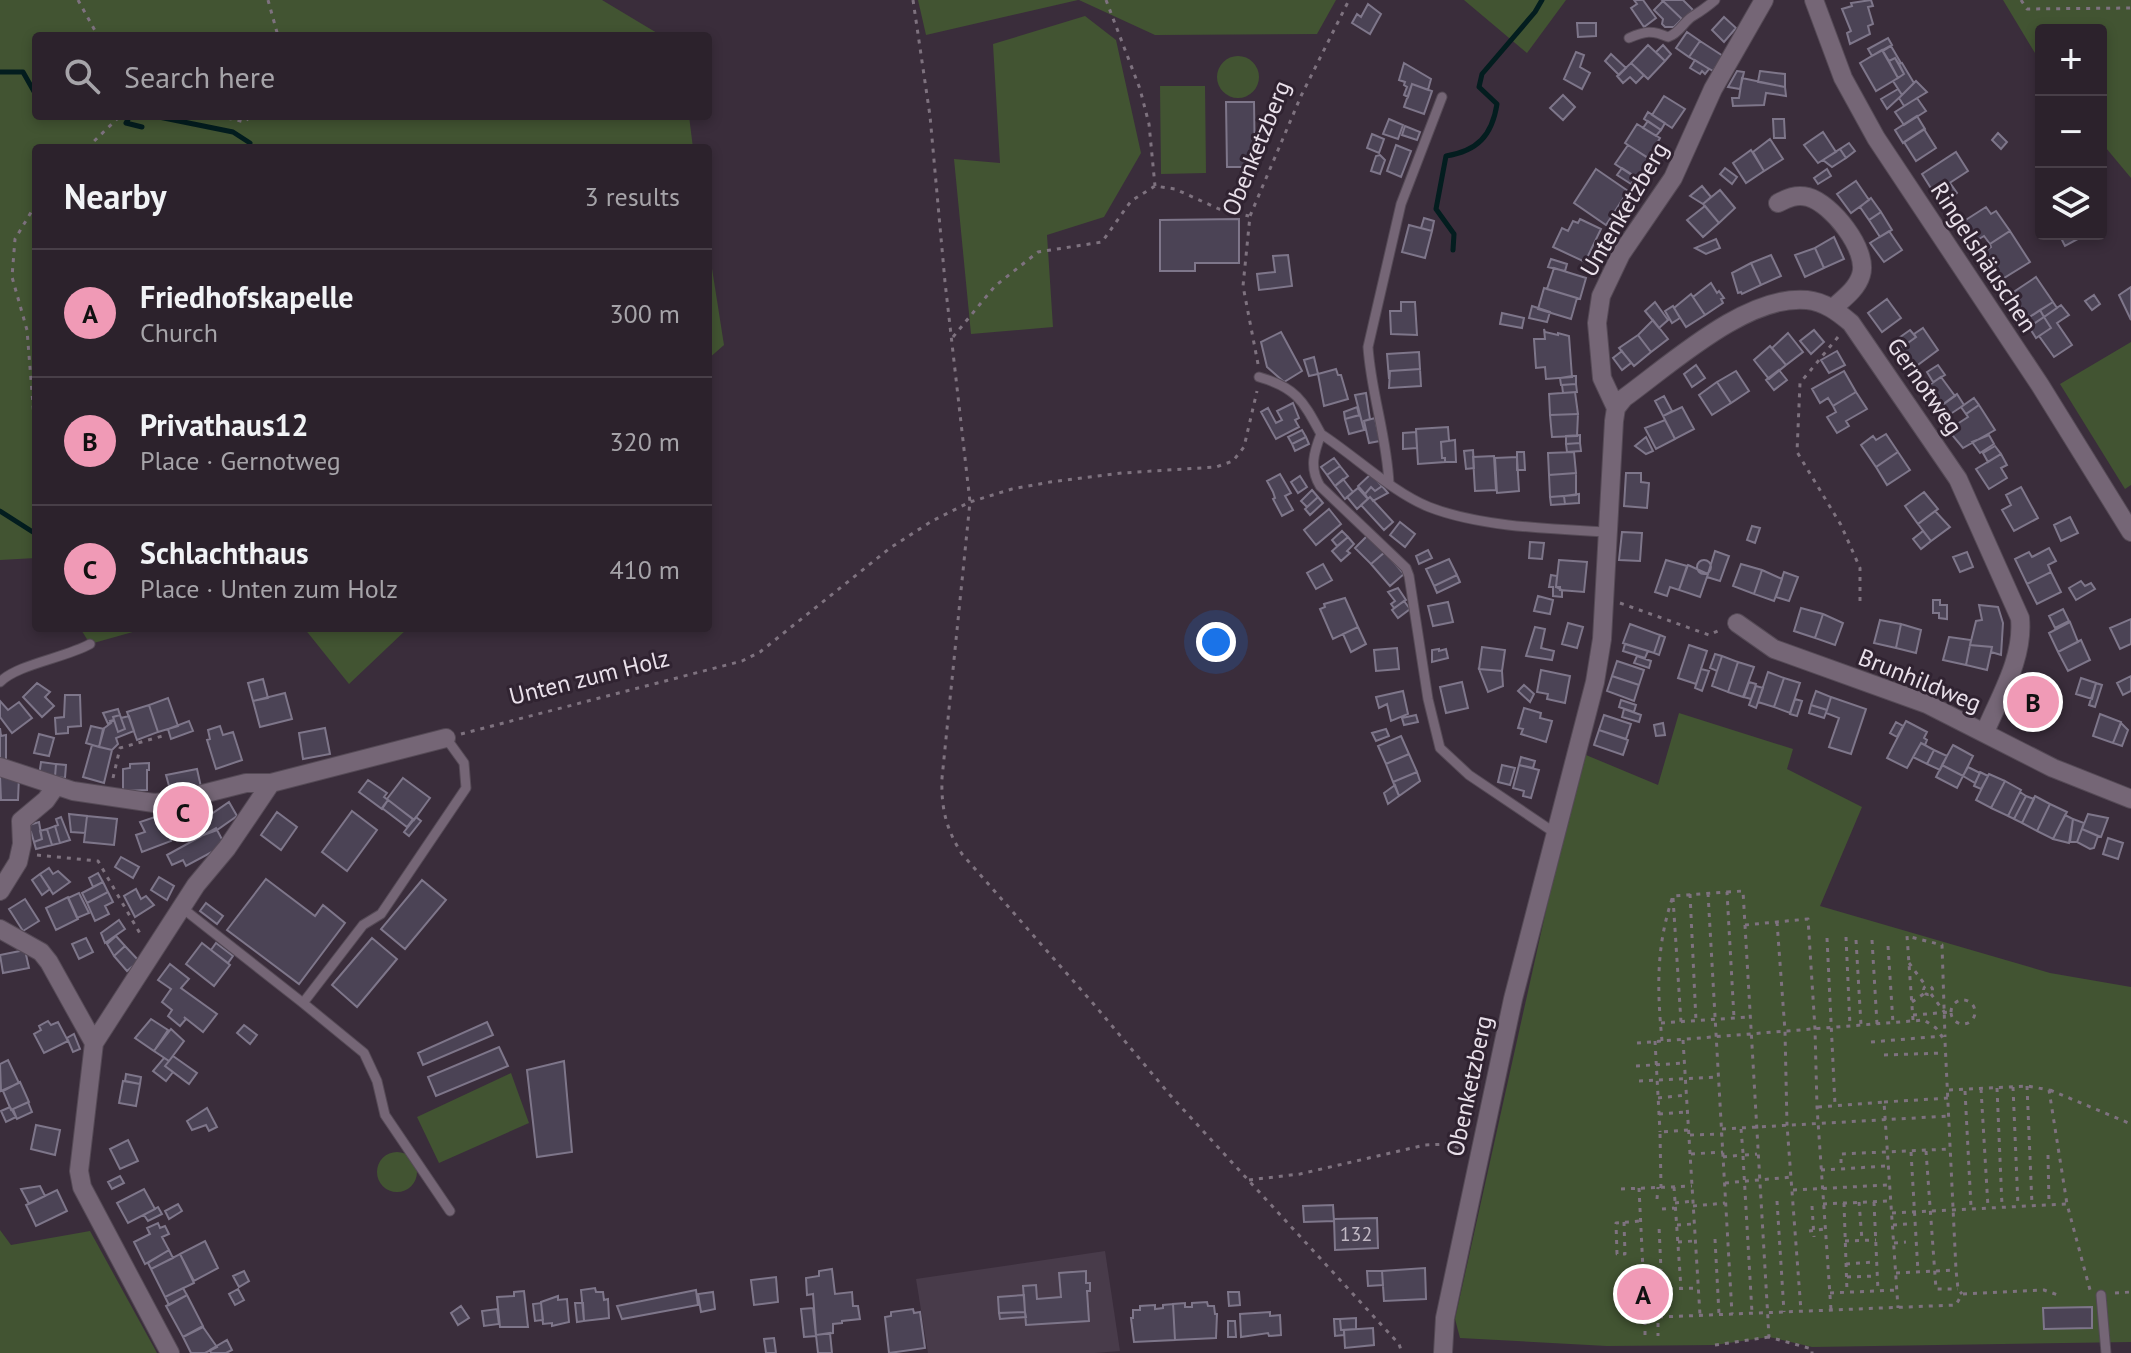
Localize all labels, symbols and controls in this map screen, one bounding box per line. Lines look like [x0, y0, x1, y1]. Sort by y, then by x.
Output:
map controls [2035, 24, 2107, 240]
button: + [2035, 24, 2107, 96]
search box [32, 32, 712, 120]
icon: search [60, 54, 104, 98]
text: Search here [124, 57, 275, 96]
street label: Obenketzberg [1215, 76, 1297, 220]
button: − [2035, 96, 2107, 168]
street label: Untenketzberg [1573, 136, 1675, 282]
button: layers [2035, 168, 2107, 240]
text: Nearby [64, 174, 166, 218]
street label: Ringelshäuschen [1924, 176, 2044, 338]
text: 3 results [585, 180, 680, 213]
text: Friedhofskapelle [140, 277, 354, 316]
text: A [82, 297, 98, 330]
text: 300 m [609, 297, 680, 330]
text: Church [140, 316, 218, 349]
street label: Gernotweg [1880, 331, 1970, 441]
text: Privathaus12 [140, 405, 309, 444]
text: B [82, 425, 98, 458]
text: 320 m [609, 425, 680, 458]
text: Place · Gernotweg [140, 444, 341, 477]
text: Schlachthaus [140, 533, 309, 572]
text: C [83, 553, 97, 586]
text: 410 m [609, 553, 680, 586]
text: Place · Unten zum Holz [140, 572, 398, 605]
your location [1196, 622, 1236, 662]
street label: Brunhildweg [1854, 641, 1986, 719]
street label: Unten zum Holz [506, 642, 672, 712]
pin: B [2007, 672, 2059, 732]
pin: C [157, 782, 209, 842]
street label: Obenketzberg [1439, 1013, 1499, 1159]
house number: 132 [1340, 1221, 1372, 1247]
pin: A [1617, 1264, 1669, 1324]

